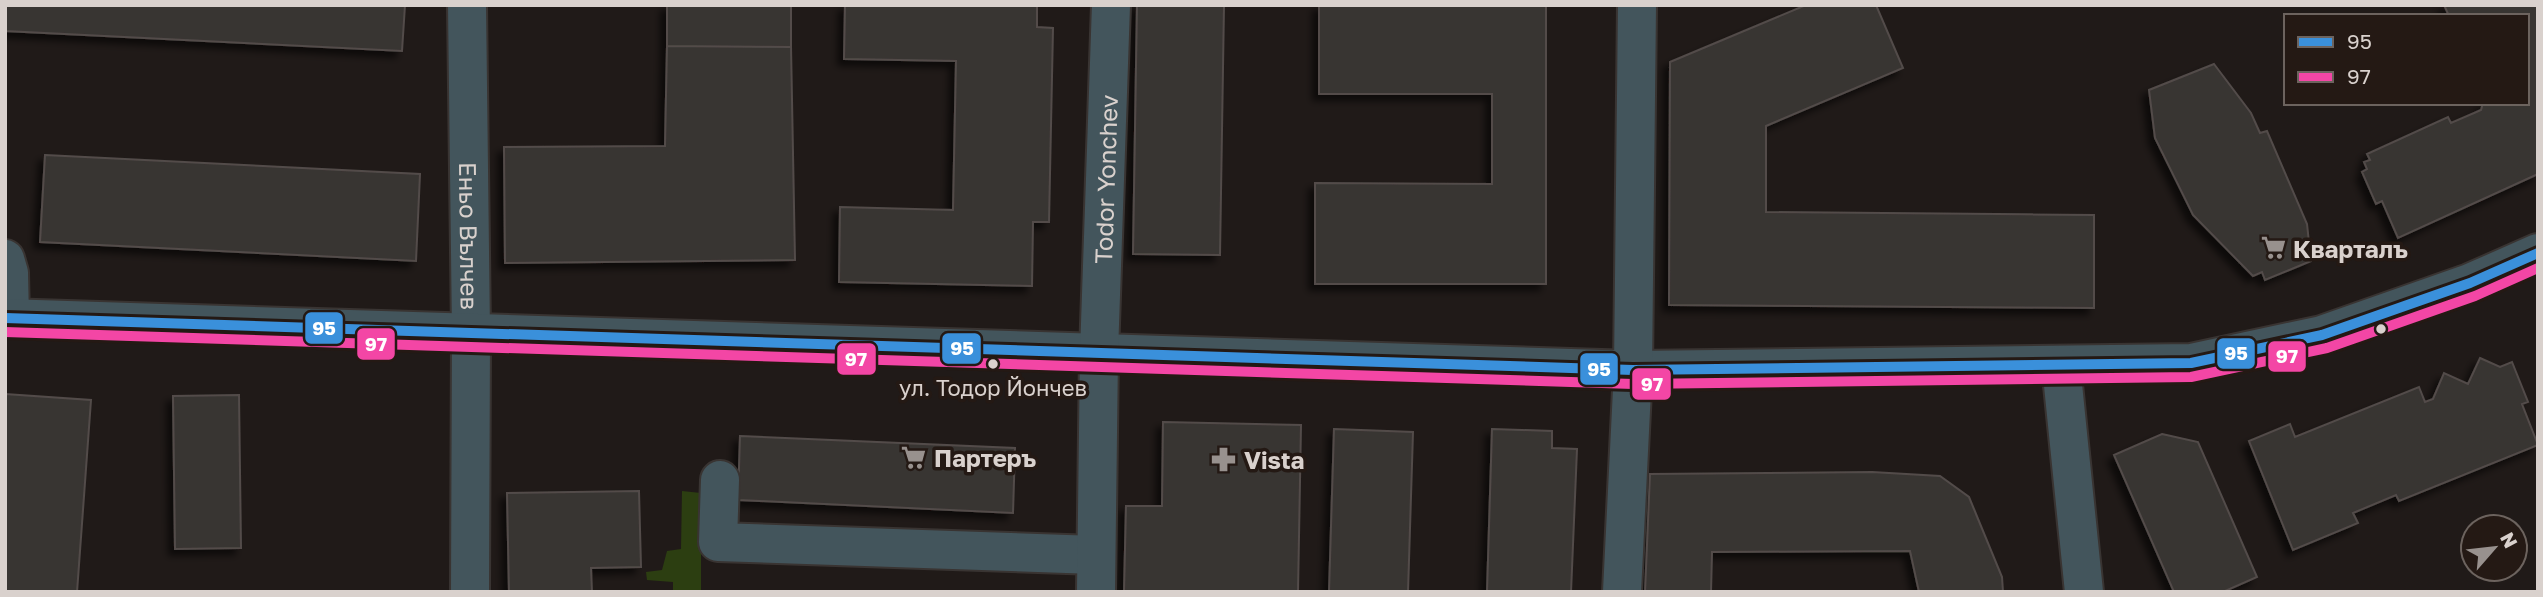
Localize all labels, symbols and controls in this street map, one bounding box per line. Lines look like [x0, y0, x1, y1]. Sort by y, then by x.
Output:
legend [2284, 14, 2529, 105]
text: 95 [2347, 28, 2372, 54]
text: 97 [2347, 63, 2371, 89]
street label: Todor Yonchev [1088, 94, 1122, 264]
street label: Еньо Вълчев [454, 162, 485, 310]
supermarket icon: Кварталъ [2259, 234, 2287, 262]
place label: Кварталъ [2293, 234, 2408, 263]
line badge: 95 [304, 311, 344, 345]
text: 95 [312, 316, 336, 339]
unlabelled marker [2374, 322, 2388, 336]
line badge: 97 [356, 327, 396, 361]
text: 97 [365, 332, 387, 355]
line badge: 95 [941, 332, 982, 365]
text: 95 [950, 336, 974, 359]
line badge: 95 [2216, 337, 2256, 370]
line badge: 97 [2267, 340, 2307, 373]
text: 95 [2224, 341, 2248, 364]
line badge: 97 [836, 342, 877, 376]
text: 97 [2276, 344, 2298, 367]
text: 97 [845, 347, 867, 370]
line badge: 95 [1579, 352, 1619, 386]
marker: ул. Тодор Йончев [986, 357, 1000, 371]
text: 95 [1587, 357, 1611, 380]
line badge: 97 [1631, 367, 1672, 401]
text: 97 [1641, 372, 1663, 395]
place label: ул. Тодор Йончев [899, 374, 1087, 401]
supermarket icon: Партеръ [900, 443, 928, 471]
place label: Партеръ [934, 443, 1036, 472]
pharmacy icon: Vista [1210, 445, 1238, 473]
place label: Vista [1244, 445, 1305, 474]
north arrow [2459, 513, 2529, 583]
text: N [2496, 528, 2523, 552]

